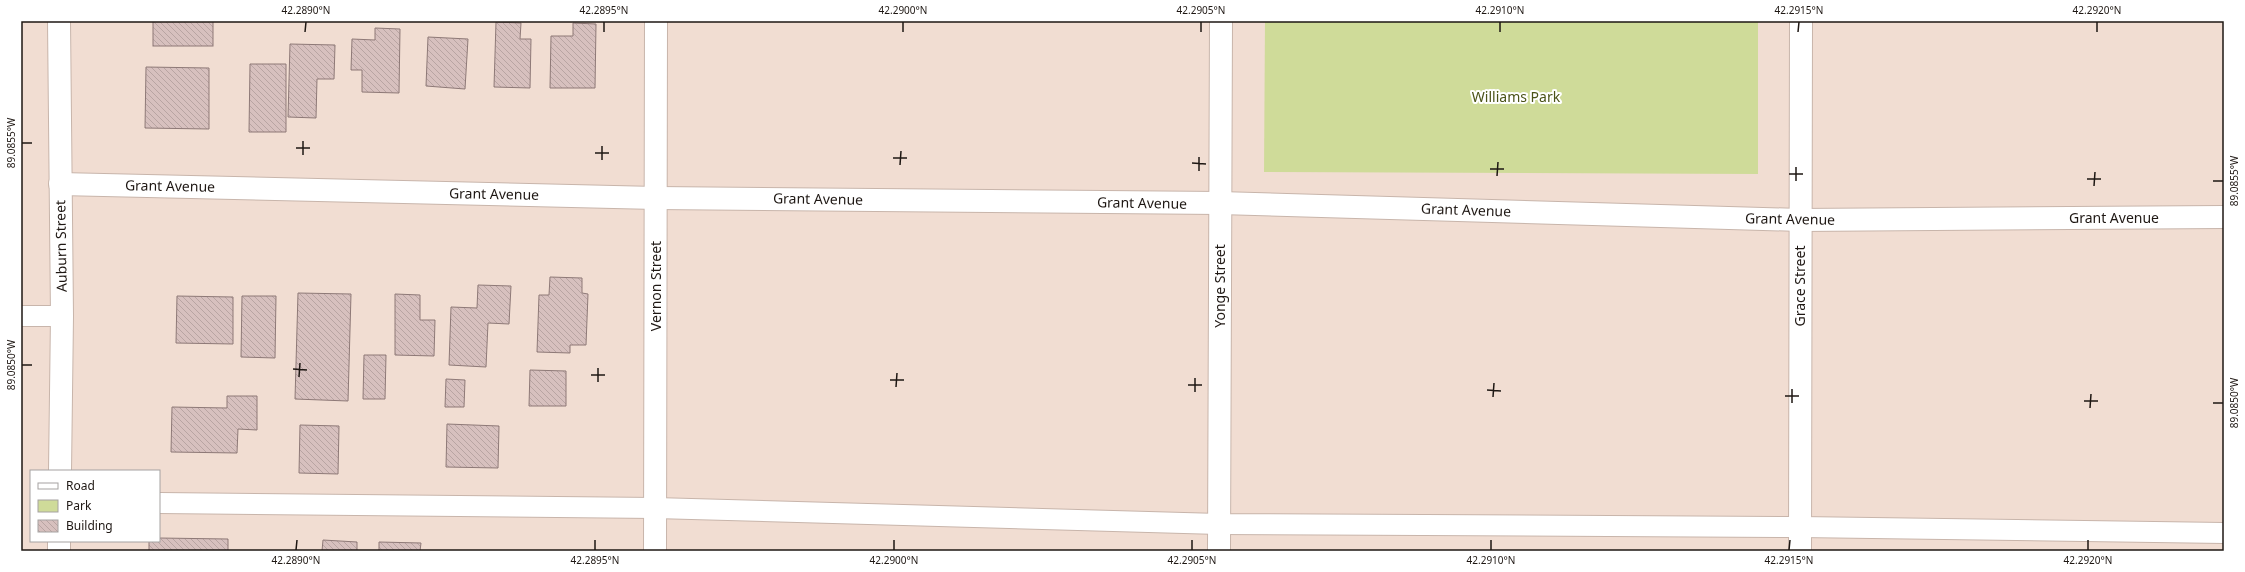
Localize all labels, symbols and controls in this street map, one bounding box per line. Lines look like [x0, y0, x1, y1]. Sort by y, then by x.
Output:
text: 42.2890°N [282, 3, 330, 17]
text: 42.2895°N [580, 3, 628, 17]
text: 42.2900°N [879, 3, 927, 17]
text: 42.2905°N [1177, 3, 1225, 17]
text: 42.2910°N [1476, 3, 1524, 17]
text: 42.2915°N [1775, 3, 1823, 17]
text: 42.2920°N [2073, 3, 2121, 17]
park label: Williams Park [1472, 87, 1561, 106]
text: 89.0855°W [4, 117, 18, 168]
text: 89.0855°W [2227, 155, 2241, 206]
street label: Grant Avenue [125, 175, 215, 196]
street label: Grant Avenue [449, 183, 539, 204]
street label: Grant Avenue [773, 188, 863, 209]
street label: Grant Avenue [1097, 192, 1187, 213]
street label: Grant Avenue [1421, 198, 1511, 221]
street label: Auburn Street [50, 200, 71, 292]
street label: Grant Avenue [1745, 208, 1835, 229]
street label: Grant Avenue [2069, 208, 2159, 227]
street label: Vernon Street [646, 241, 665, 331]
street label: Yonge Street [1210, 244, 1229, 328]
street label: Grace Street [1790, 246, 1809, 326]
text: 89.0850°W [4, 339, 18, 390]
text: 89.0850°W [2227, 377, 2241, 428]
legend [30, 470, 160, 542]
text: Road [66, 477, 95, 494]
text: Park [66, 497, 92, 514]
text: Building [66, 517, 113, 534]
text: 42.2890°N [272, 553, 320, 567]
text: 42.2895°N [571, 553, 619, 567]
text: 42.2900°N [870, 553, 918, 567]
text: 42.2905°N [1168, 553, 1216, 567]
text: 42.2910°N [1467, 553, 1515, 567]
text: 42.2915°N [1765, 553, 1813, 567]
text: 42.2920°N [2064, 553, 2112, 567]

